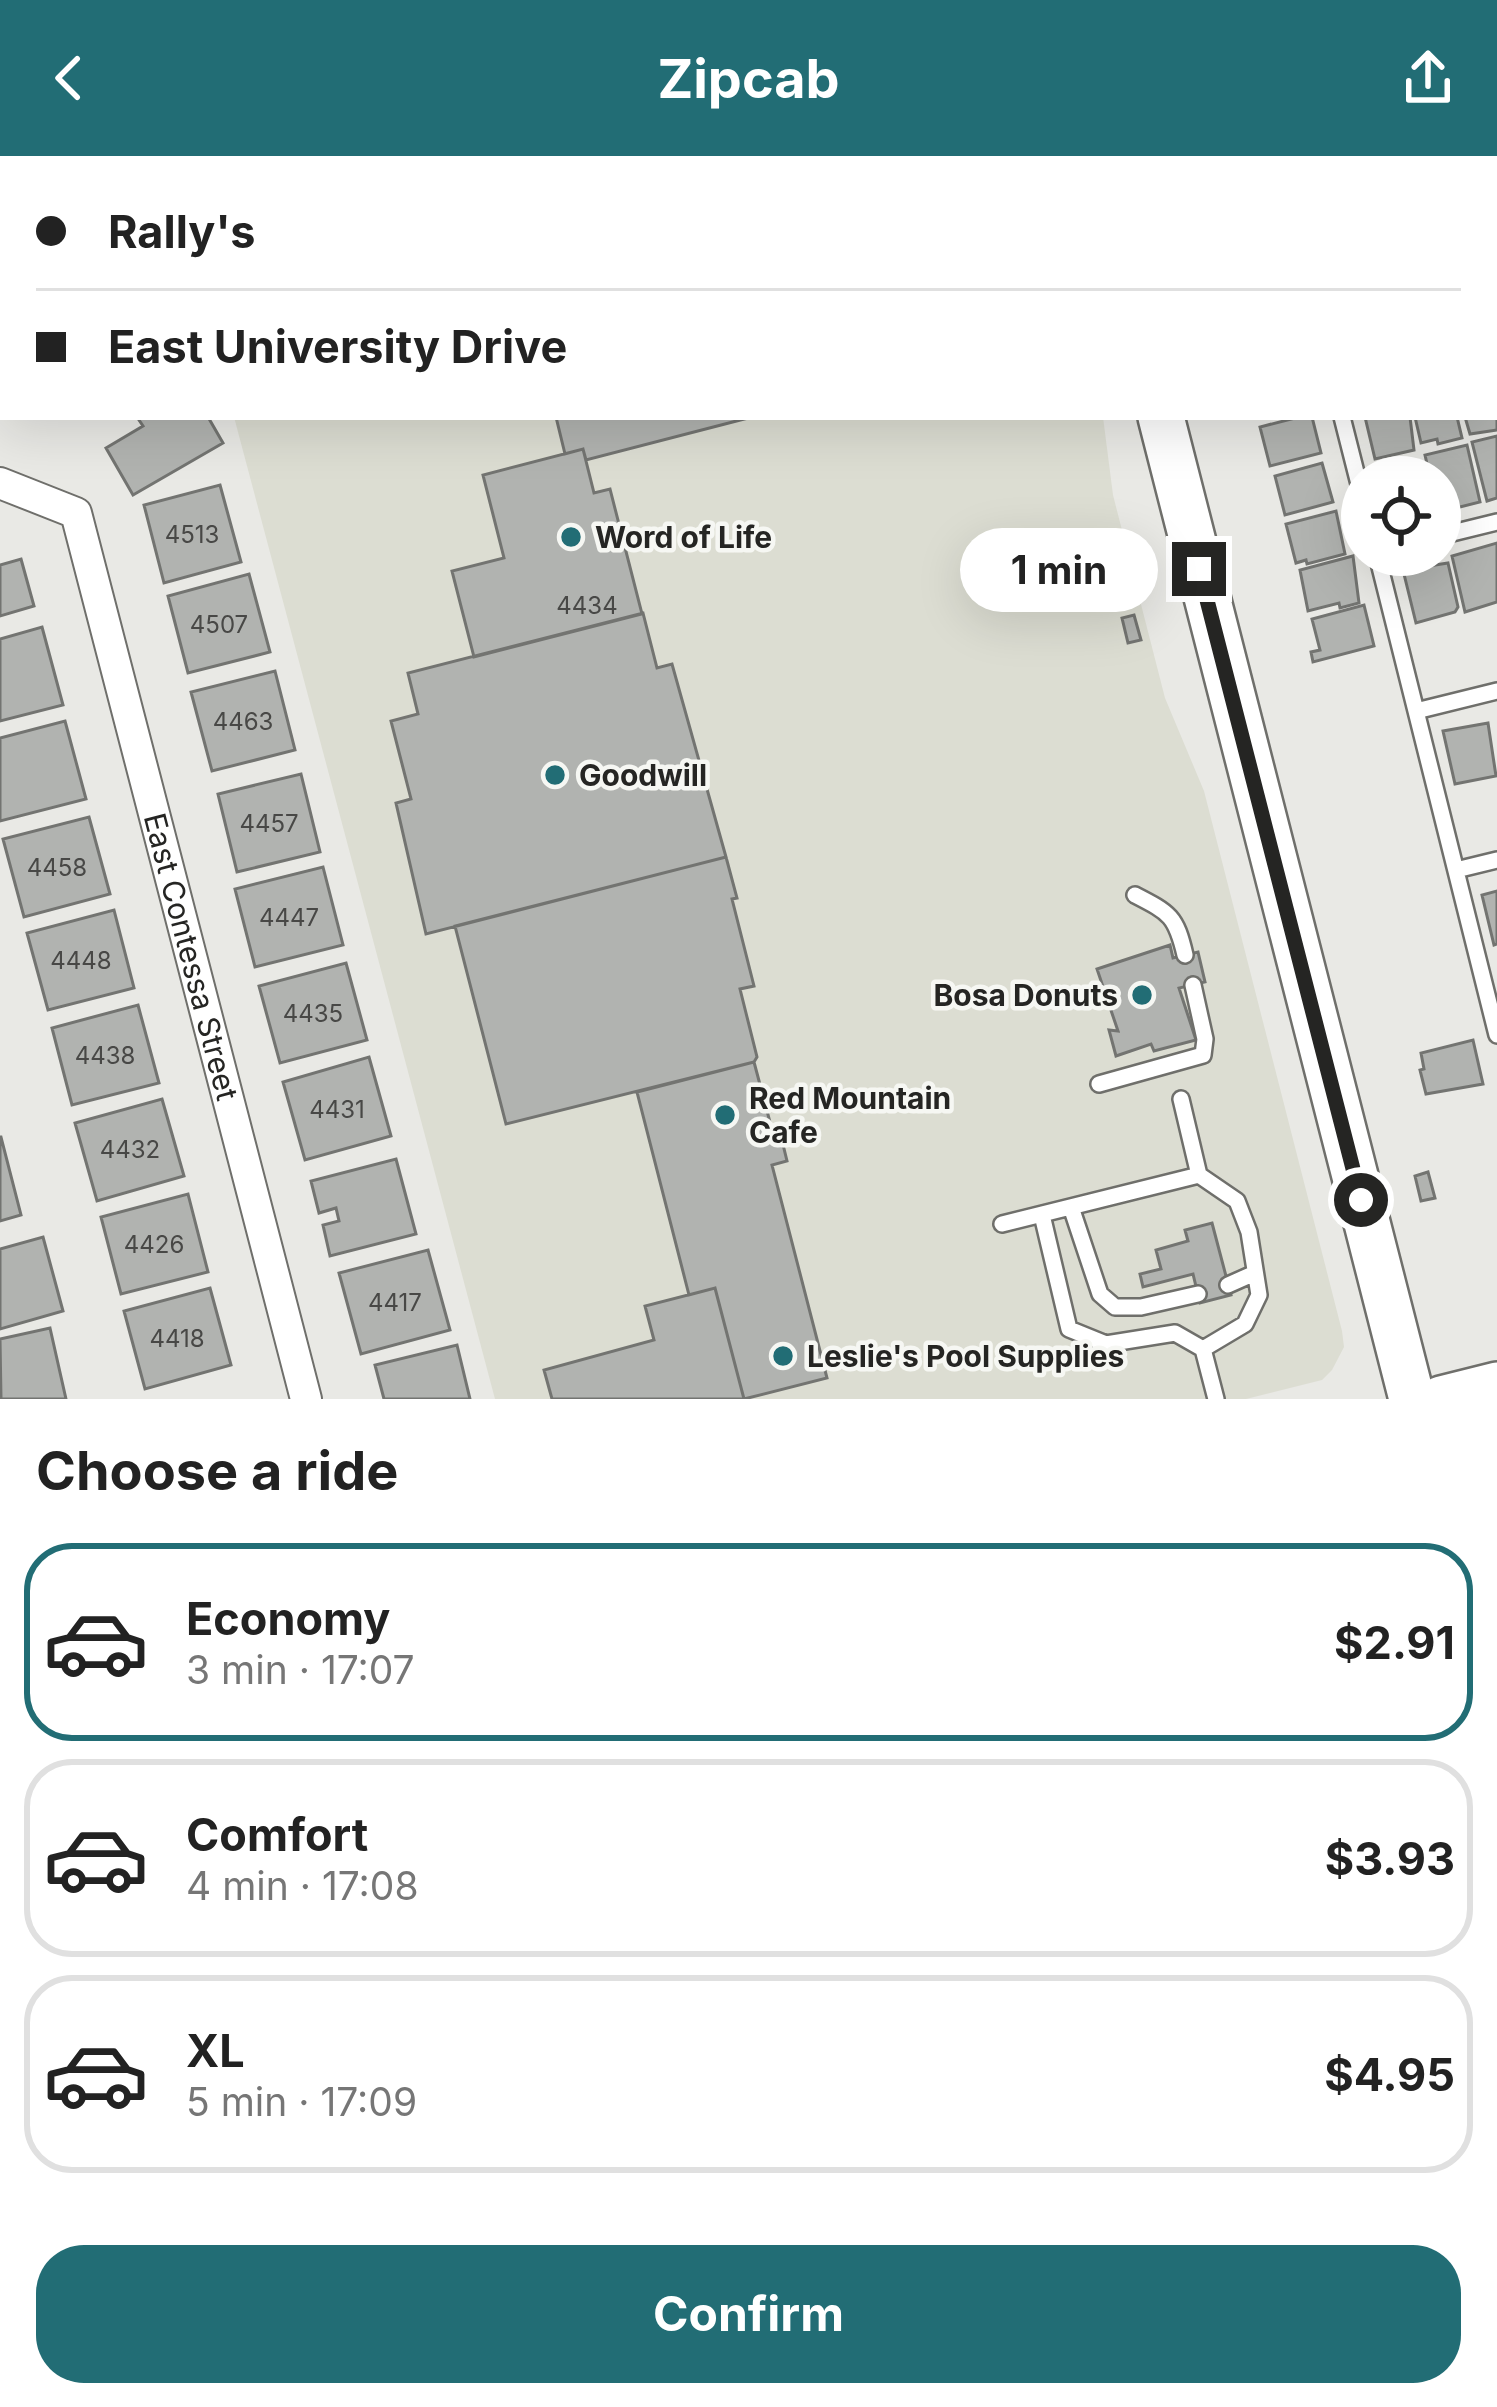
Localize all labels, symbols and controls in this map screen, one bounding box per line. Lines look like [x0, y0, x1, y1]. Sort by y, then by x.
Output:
icon: back [36, 45, 102, 111]
icon: share [1395, 45, 1461, 111]
text: Zipcab [657, 46, 840, 111]
text: Rally's [108, 204, 256, 259]
text: East University Drive [108, 319, 567, 374]
map controls [1341, 456, 1461, 576]
button: locate [1341, 456, 1461, 576]
place label: Word of Life [595, 519, 772, 555]
house number: 4513 [165, 520, 219, 549]
marker: Word of Life [558, 524, 584, 550]
callout: 1 min [959, 527, 1157, 611]
route end [1172, 542, 1226, 596]
text: 1 min [1011, 546, 1107, 593]
house number: 4434 [556, 591, 618, 620]
house number: 4507 [190, 610, 248, 639]
house number: 4463 [213, 707, 273, 736]
place label: Goodwill [579, 757, 707, 793]
marker: Goodwill [542, 762, 568, 788]
street label: East Contessa Street [137, 809, 246, 1104]
house number: 4457 [239, 809, 299, 838]
house number: 4458 [27, 853, 87, 882]
house number: 4447 [259, 903, 319, 932]
house number: 4448 [50, 946, 112, 975]
place label: Bosa Donuts [933, 977, 1118, 1013]
marker: Bosa Donuts [1129, 982, 1155, 1008]
house number: 4435 [283, 999, 343, 1028]
house number: 4438 [75, 1041, 135, 1070]
place label: Red Mountain Cafe [749, 1080, 951, 1150]
house number: 4431 [309, 1095, 365, 1124]
marker: Red Mountain Cafe [712, 1102, 738, 1128]
house number: 4432 [100, 1135, 160, 1164]
route start [1334, 1173, 1388, 1227]
house number: 4426 [124, 1230, 184, 1259]
house number: 4417 [368, 1288, 422, 1317]
house number: 4418 [149, 1324, 205, 1353]
place label: Leslie's Pool Supplies [807, 1338, 1124, 1374]
marker: Leslie's Pool Supplies [770, 1343, 796, 1369]
text: Choose a ride [36, 1438, 398, 1503]
icon: car [42, 1588, 150, 1696]
text: Economy [186, 1591, 390, 1646]
text: $2.91 [1334, 1615, 1455, 1670]
text: 3 min · 17:07 [186, 1646, 415, 1693]
icon: car [42, 1804, 150, 1912]
text: Comfort [186, 1807, 368, 1862]
text: $3.93 [1325, 1831, 1455, 1886]
text: 4 min · 17:08 [186, 1862, 419, 1909]
icon: car [42, 2020, 150, 2128]
text: XL [186, 2023, 245, 2078]
text: $4.95 [1324, 2047, 1455, 2102]
text: 5 min · 17:09 [186, 2078, 417, 2125]
button: Confirm [36, 2245, 1461, 2383]

